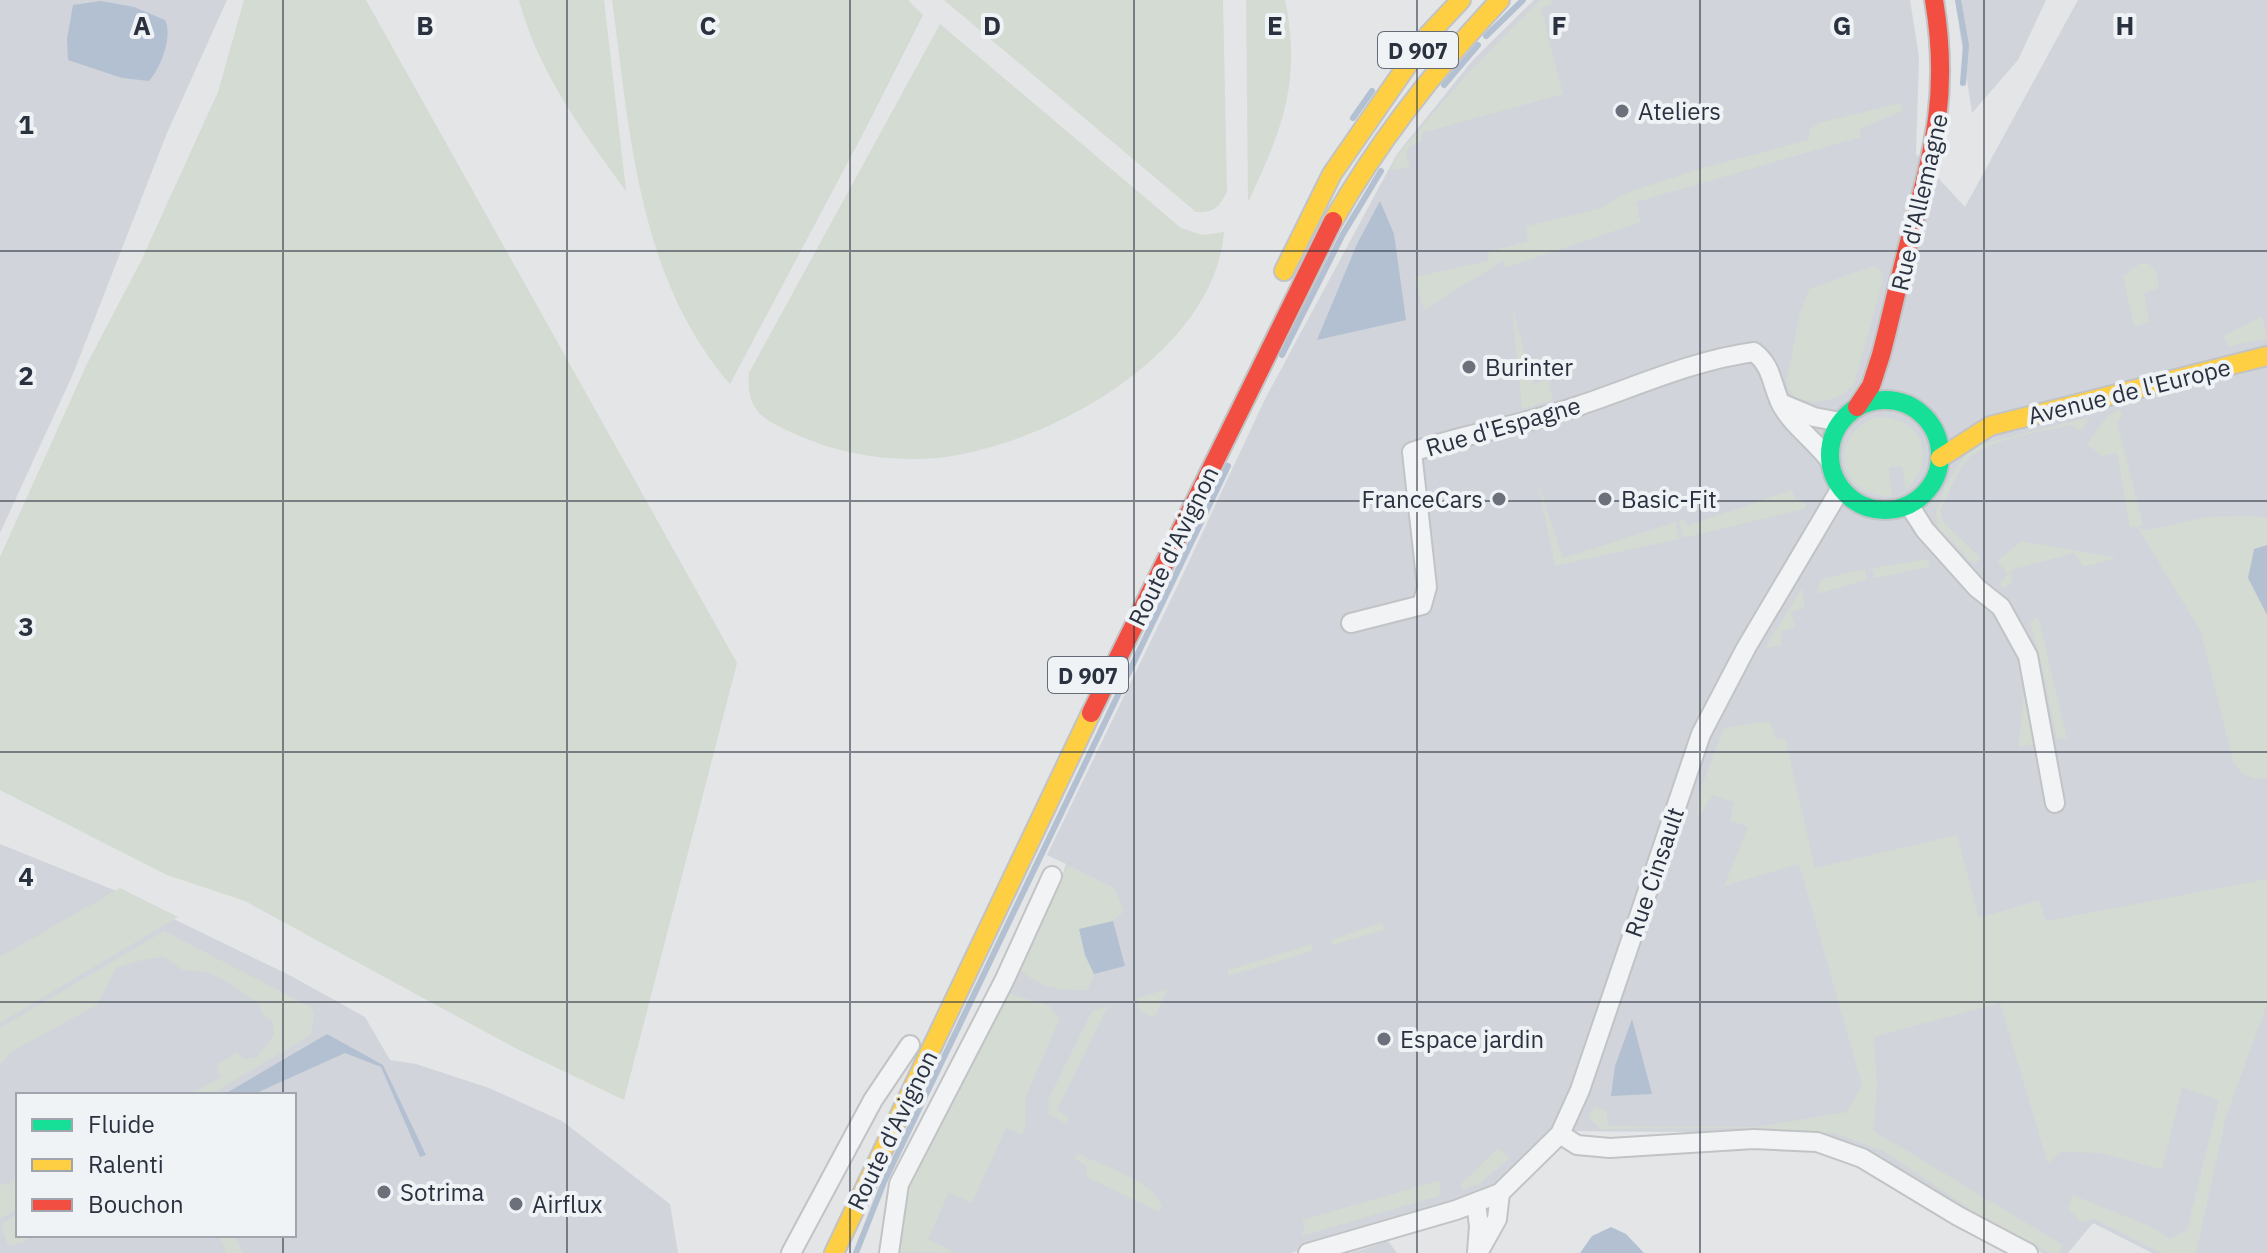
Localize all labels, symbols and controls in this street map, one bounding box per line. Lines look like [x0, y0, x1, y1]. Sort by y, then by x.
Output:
text: A [133, 8, 151, 42]
text: B [416, 8, 434, 42]
text: C [700, 8, 717, 42]
text: D [983, 8, 1001, 42]
text: E [1267, 8, 1283, 42]
text: F [1551, 8, 1567, 42]
text: G [1833, 8, 1851, 42]
text: H [2116, 8, 2134, 42]
road number: D 907 [1378, 32, 1458, 68]
place label: Ateliers [1638, 95, 1721, 127]
marker: Ateliers [1613, 102, 1631, 120]
text: 1 [18, 107, 34, 141]
street label: Rue d'Allemagne [1883, 110, 1955, 294]
street label: Avenue de l'Europe [2024, 350, 2234, 432]
place label: Burinter [1485, 351, 1573, 383]
text: 2 [18, 358, 34, 392]
marker: Burinter [1460, 358, 1478, 376]
street label: Rue d'Espagne [1422, 389, 1584, 463]
street label: Route d'Avignon [1121, 461, 1225, 631]
place label: FranceCars [1362, 483, 1483, 515]
place label: Basic-Fit [1621, 483, 1717, 515]
marker: FranceCars [1490, 490, 1508, 508]
marker: Basic-Fit [1596, 490, 1614, 508]
text: 3 [18, 609, 34, 643]
road number: D 907 [1048, 657, 1128, 693]
street label: Rue Cinsault [1617, 803, 1691, 941]
text: 4 [18, 859, 34, 893]
place label: Espace jardin [1400, 1023, 1544, 1055]
marker: Espace jardin [1375, 1030, 1393, 1048]
street label: Route d'Avignon [840, 1045, 944, 1215]
legend [16, 1093, 296, 1237]
text: Fluide [88, 1108, 155, 1140]
text: Ralenti [88, 1148, 164, 1180]
place label: Sotrima [400, 1176, 485, 1208]
marker: Sotrima [375, 1183, 393, 1201]
text: Bouchon [88, 1188, 184, 1220]
place label: Airflux [532, 1188, 602, 1220]
marker: Airflux [507, 1195, 525, 1213]

